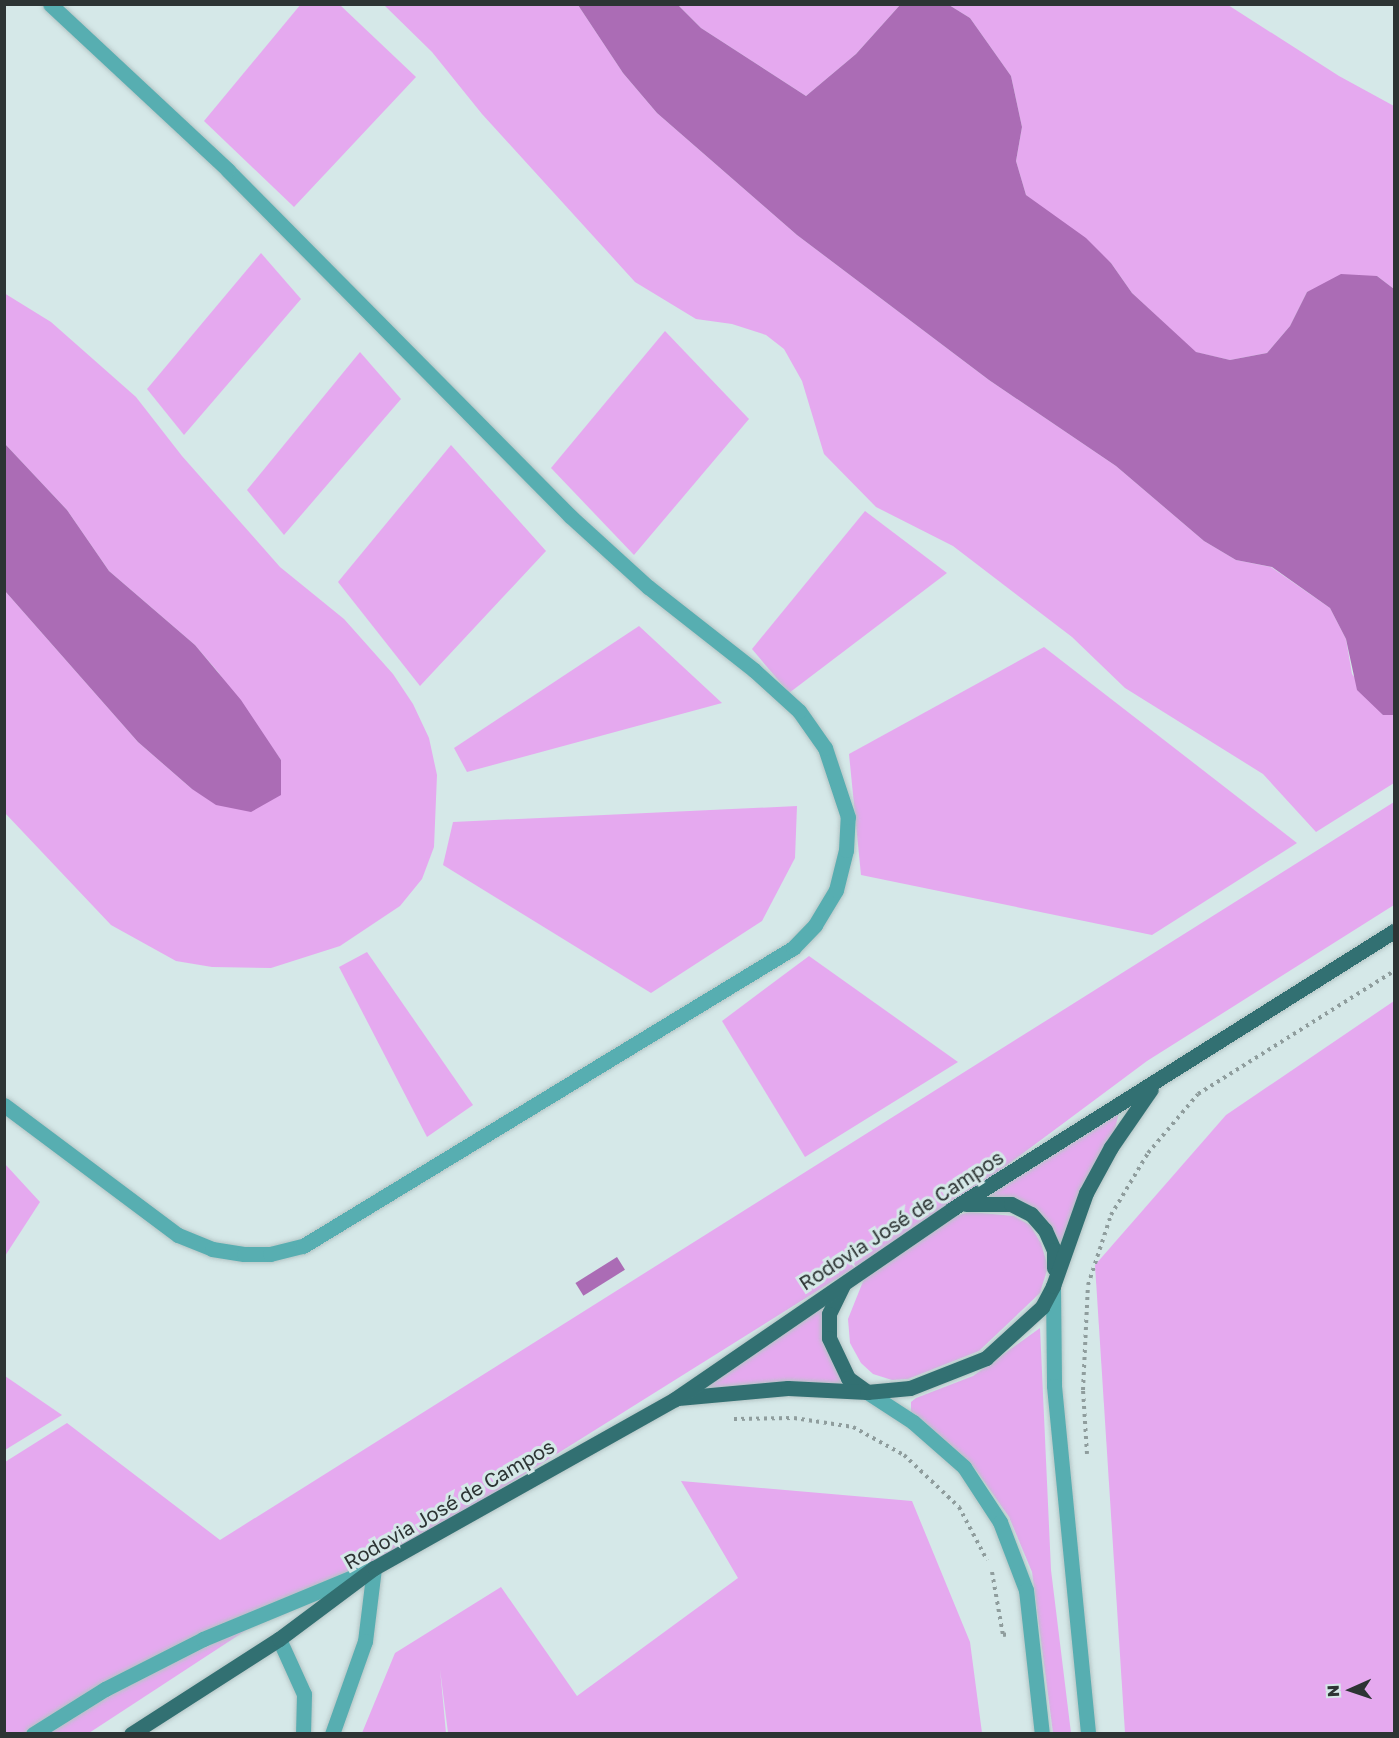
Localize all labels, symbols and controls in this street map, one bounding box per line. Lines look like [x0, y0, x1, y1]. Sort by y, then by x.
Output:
street label: Rodovia José de Campos [794, 1145, 1008, 1295]
street label: Rodovia José de Campos [340, 1434, 558, 1574]
north arrow [1321, 1660, 1381, 1720]
text: N [1323, 1684, 1343, 1698]

